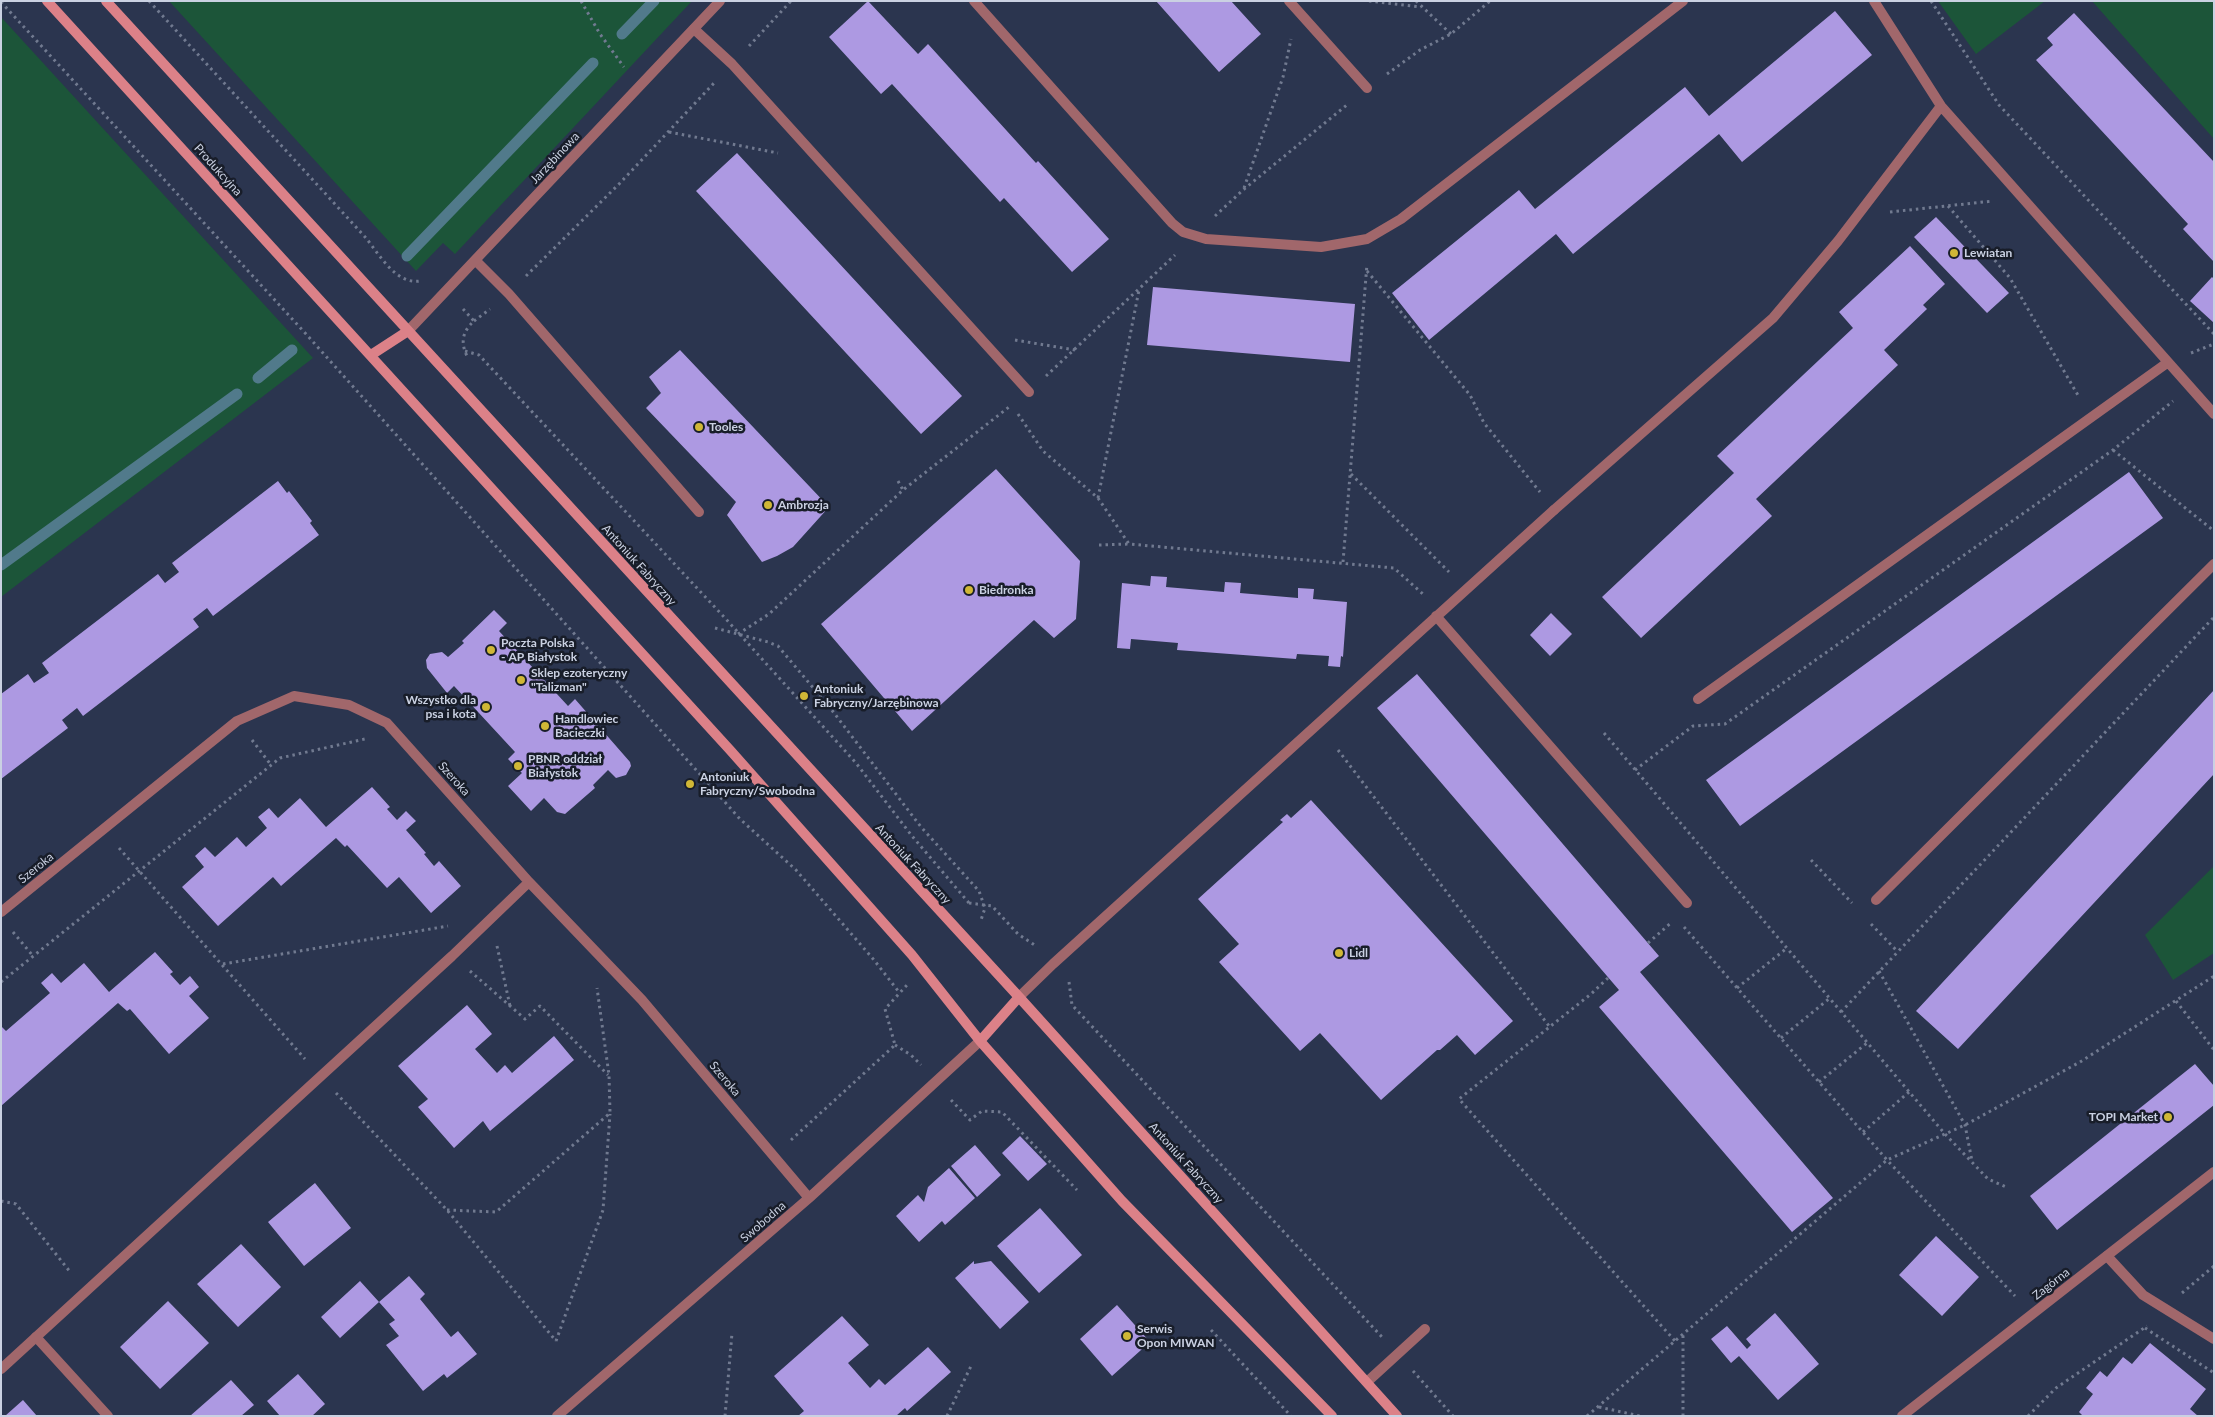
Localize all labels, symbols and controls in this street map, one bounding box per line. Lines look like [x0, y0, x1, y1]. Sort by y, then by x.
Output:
street label: Jarzębinowa [528, 129, 582, 187]
street label: Produkcyjna [191, 141, 245, 199]
place label: Lewiatan [1964, 246, 2012, 260]
marker: Lewiatan [1948, 247, 1960, 259]
place label: Tooles [709, 420, 743, 434]
marker: Tooles [693, 421, 705, 433]
place label: Ambrozja [778, 498, 829, 512]
marker: Ambrozja [762, 499, 774, 511]
street label: Antoniuk Fabryczny [599, 521, 679, 609]
place label: Biedronka [979, 583, 1034, 597]
marker: Biedronka [963, 584, 975, 596]
place label: Poczta Polska - AP Białystok [501, 636, 577, 664]
marker: Poczta Polska - AP Białystok [485, 644, 497, 656]
place label: Sklep ezoteryczny "Talizman" [531, 666, 627, 694]
marker: Sklep ezoteryczny "Talizman" [515, 674, 527, 686]
place label: Antoniuk Fabryczny/Jarzębinowa [814, 682, 939, 710]
marker: Antoniuk Fabryczny/Jarzębinowa [798, 690, 810, 702]
place label: Wszystko dla psa i kota [406, 693, 476, 721]
marker: Wszystko dla psa i kota [480, 701, 492, 713]
place label: Handlowiec Bacieczki [555, 712, 618, 740]
marker: Handlowiec Bacieczki [539, 720, 551, 732]
place label: PBNR oddział Białystok [528, 752, 602, 780]
street label: Szeroka [435, 759, 473, 799]
marker: PBNR oddział Białystok [512, 760, 524, 772]
place label: Antoniuk Fabryczny/Swobodna [700, 770, 815, 798]
marker: Antoniuk Fabryczny/Swobodna [684, 778, 696, 790]
street label: Antoniuk Fabryczny [872, 821, 954, 907]
street label: Szeroka [16, 850, 56, 886]
place label: Lidl [1349, 946, 1368, 960]
marker: Lidl [1333, 947, 1345, 959]
street label: Szeroka [706, 1059, 744, 1099]
place label: TOPI Market [2089, 1110, 2158, 1124]
marker: TOPI Market [2162, 1111, 2174, 1123]
street label: Antoniuk Fabryczny [1146, 1119, 1226, 1207]
street label: Swobodna [737, 1198, 789, 1246]
street label: Zagórna [2030, 1265, 2072, 1303]
place label: Serwis Opon MIWAN [1137, 1322, 1215, 1350]
marker: Serwis Opon MIWAN [1121, 1330, 1133, 1342]

